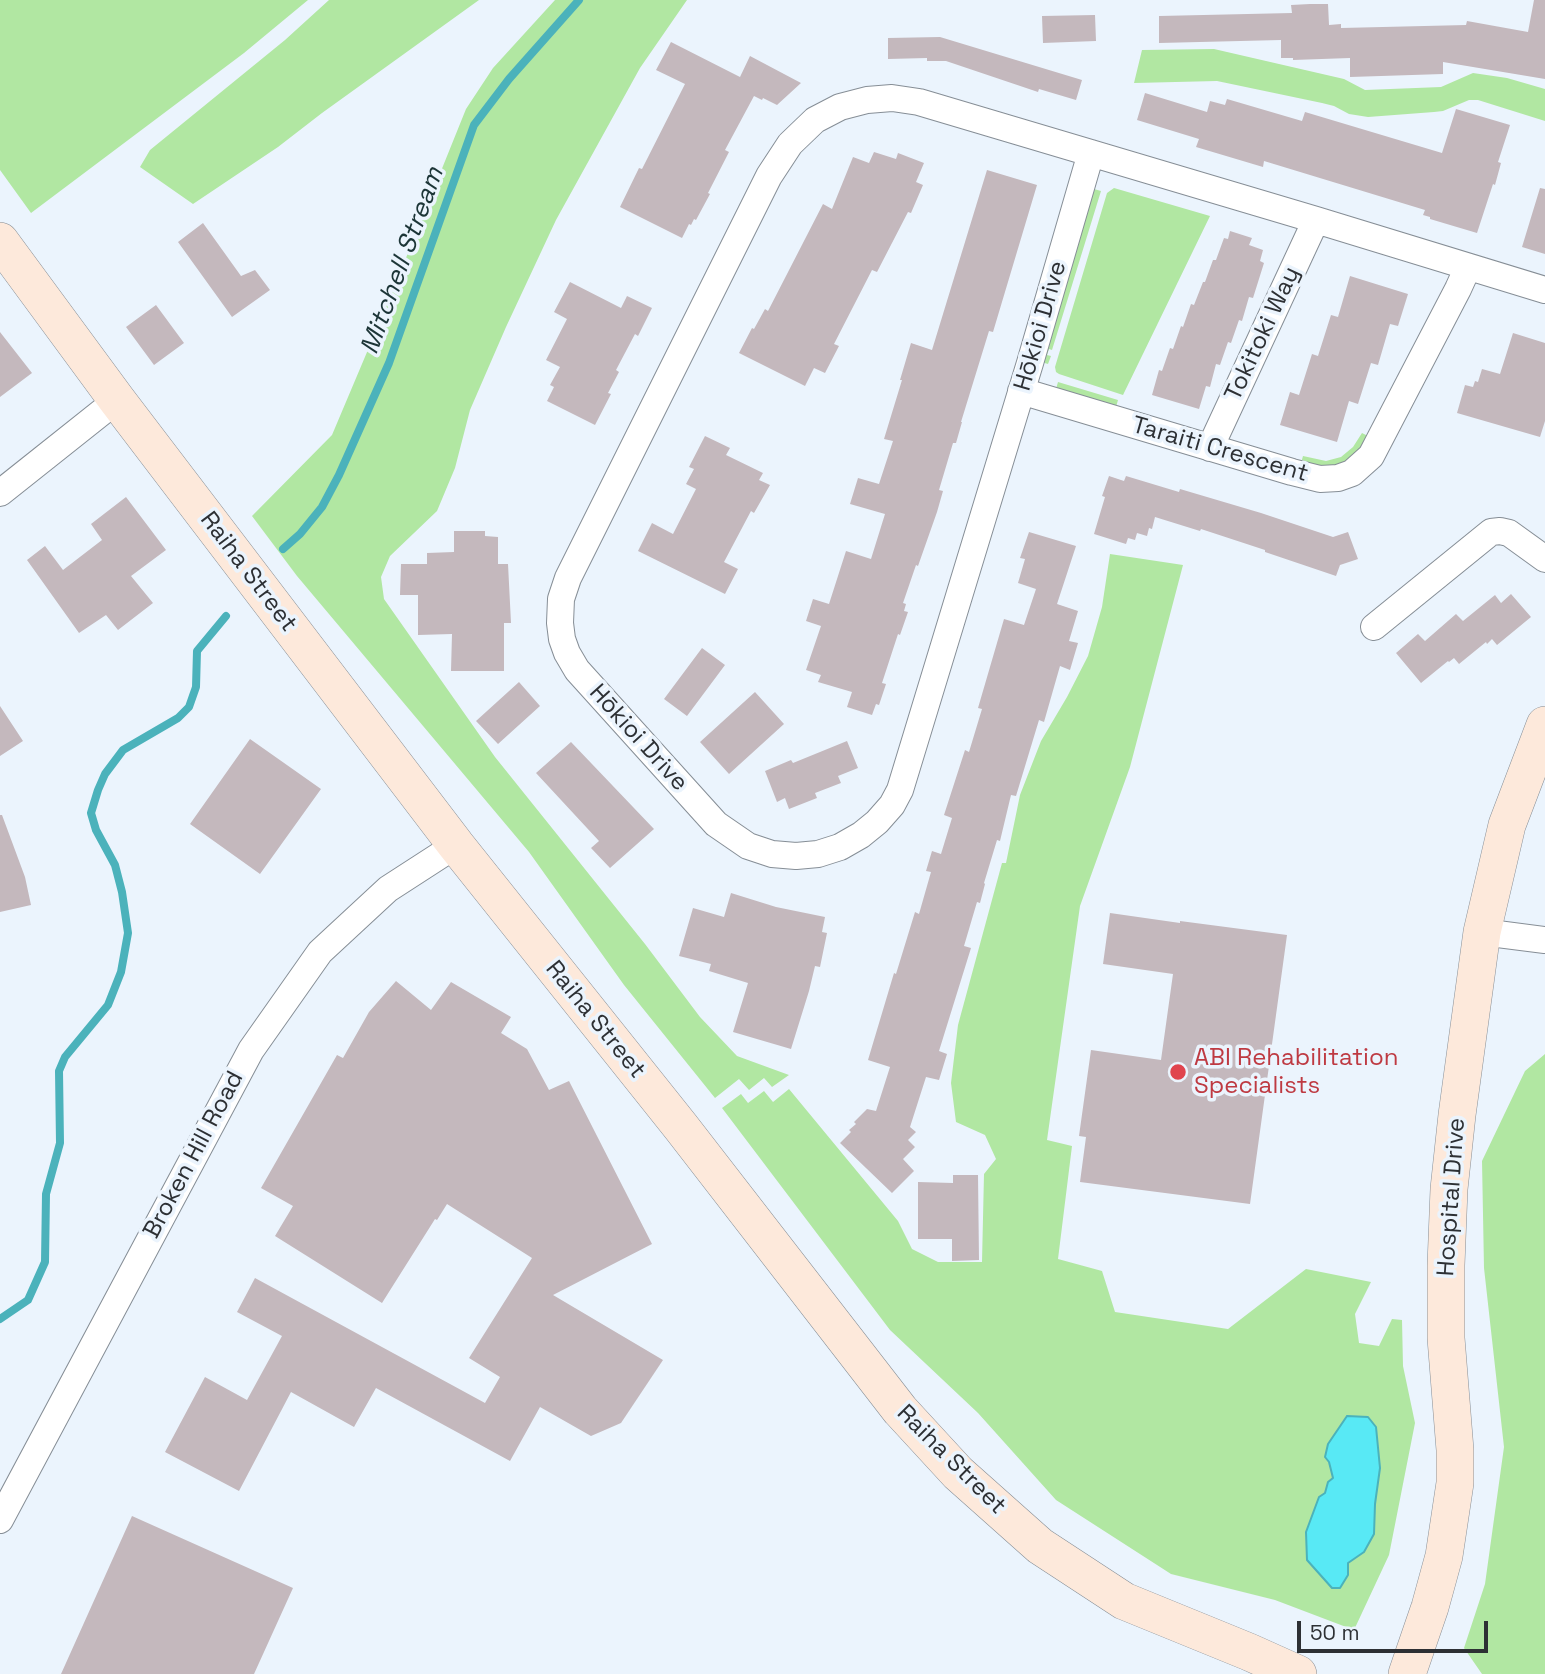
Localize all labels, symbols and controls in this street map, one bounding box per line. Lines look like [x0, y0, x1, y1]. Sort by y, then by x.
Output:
water label: Mitchell Stream [355, 163, 451, 359]
street label: Hōkioi Drive [1009, 258, 1073, 394]
street label: Tokitoki Way [1219, 262, 1307, 406]
street label: Taraiti Crescent [1129, 411, 1311, 489]
street label: Raiha Street [194, 506, 302, 638]
street label: Hōkioi Drive [583, 679, 693, 797]
street label: Raiha Street [539, 955, 651, 1085]
place label: ABI Rehabilitation Specialists [1194, 1044, 1398, 1100]
marker: ABI Rehabilitation Specialists [1168, 1062, 1188, 1082]
street label: Broken Hill Road [138, 1067, 250, 1243]
street label: Hospital Drive [1432, 1117, 1472, 1277]
street label: Raiha Street [890, 1399, 1012, 1521]
scale bar [1300, 1608, 1491, 1652]
text: 50 m [1310, 1619, 1360, 1646]

